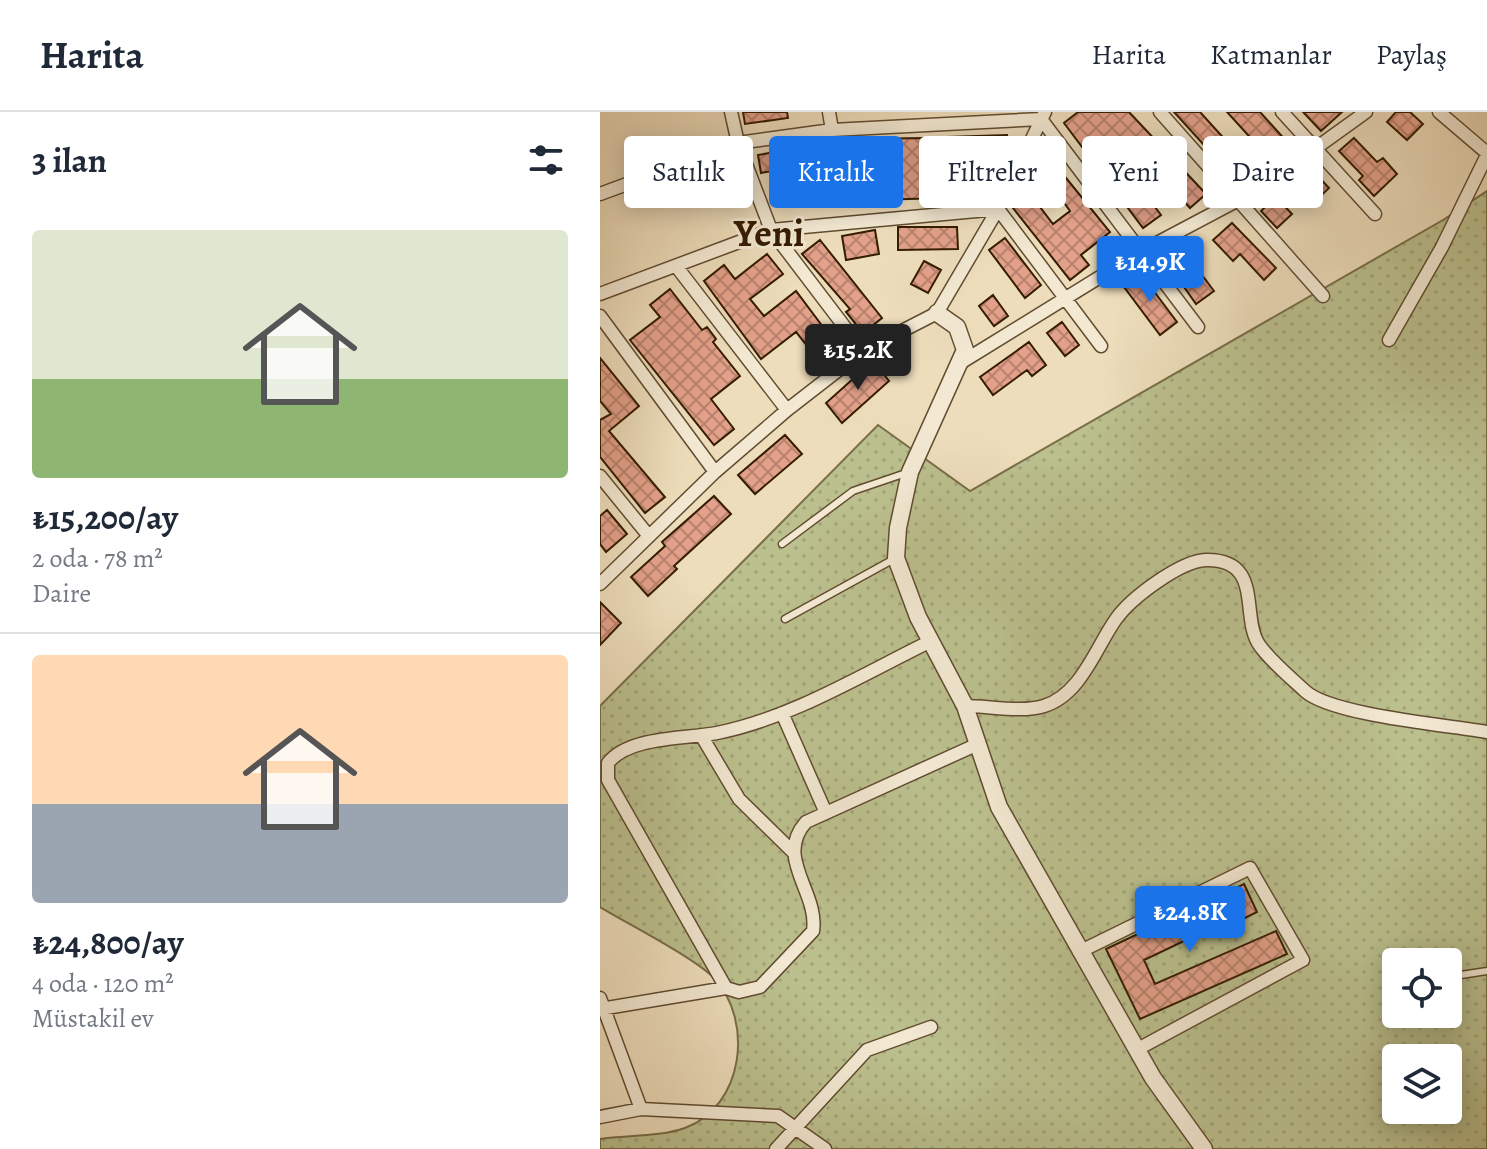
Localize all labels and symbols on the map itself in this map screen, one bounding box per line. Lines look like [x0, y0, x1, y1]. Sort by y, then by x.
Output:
district label: Yeni [733, 207, 804, 259]
pin: ₺14.9K [1085, 236, 1215, 304]
pin: ₺15.2K [793, 324, 923, 392]
pin: ₺24.8K [1125, 886, 1255, 954]

